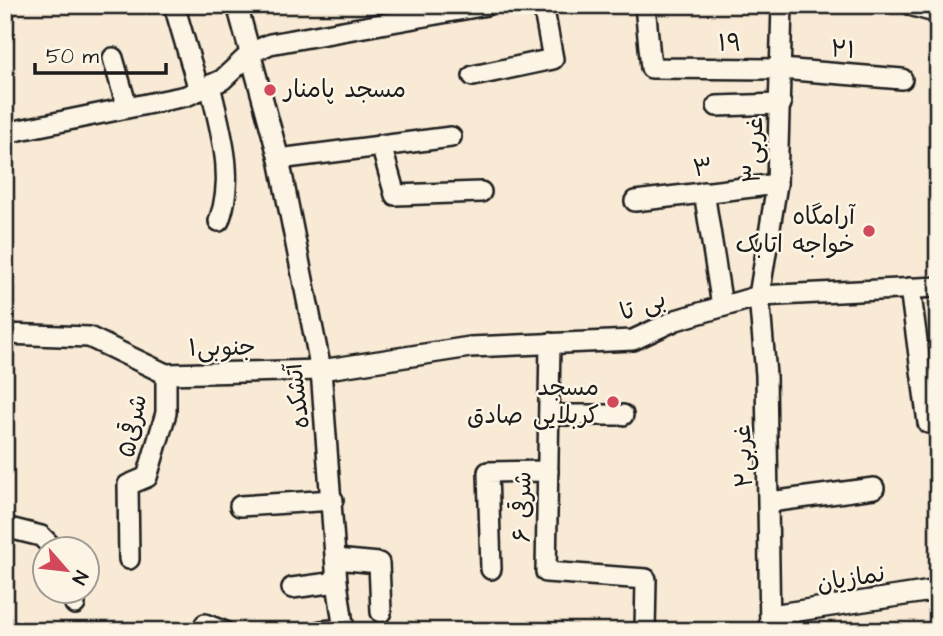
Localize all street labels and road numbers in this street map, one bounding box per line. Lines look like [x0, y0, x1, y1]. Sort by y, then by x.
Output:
street label: ۱۹ [718, 27, 742, 61]
street label: ۲۱ [829, 32, 857, 68]
street label: غربی۳ [735, 116, 773, 184]
street label: ۳ [691, 150, 715, 186]
street label: بی تا [615, 282, 671, 330]
street label: جنوبی۱ [188, 330, 256, 366]
street label: آتشکده [277, 360, 319, 431]
street label: شرقی۵ [110, 391, 156, 461]
street label: غربی۲ [726, 424, 762, 488]
street label: ۶ شرقی [505, 471, 541, 543]
street label: نمازیان [814, 557, 888, 601]

